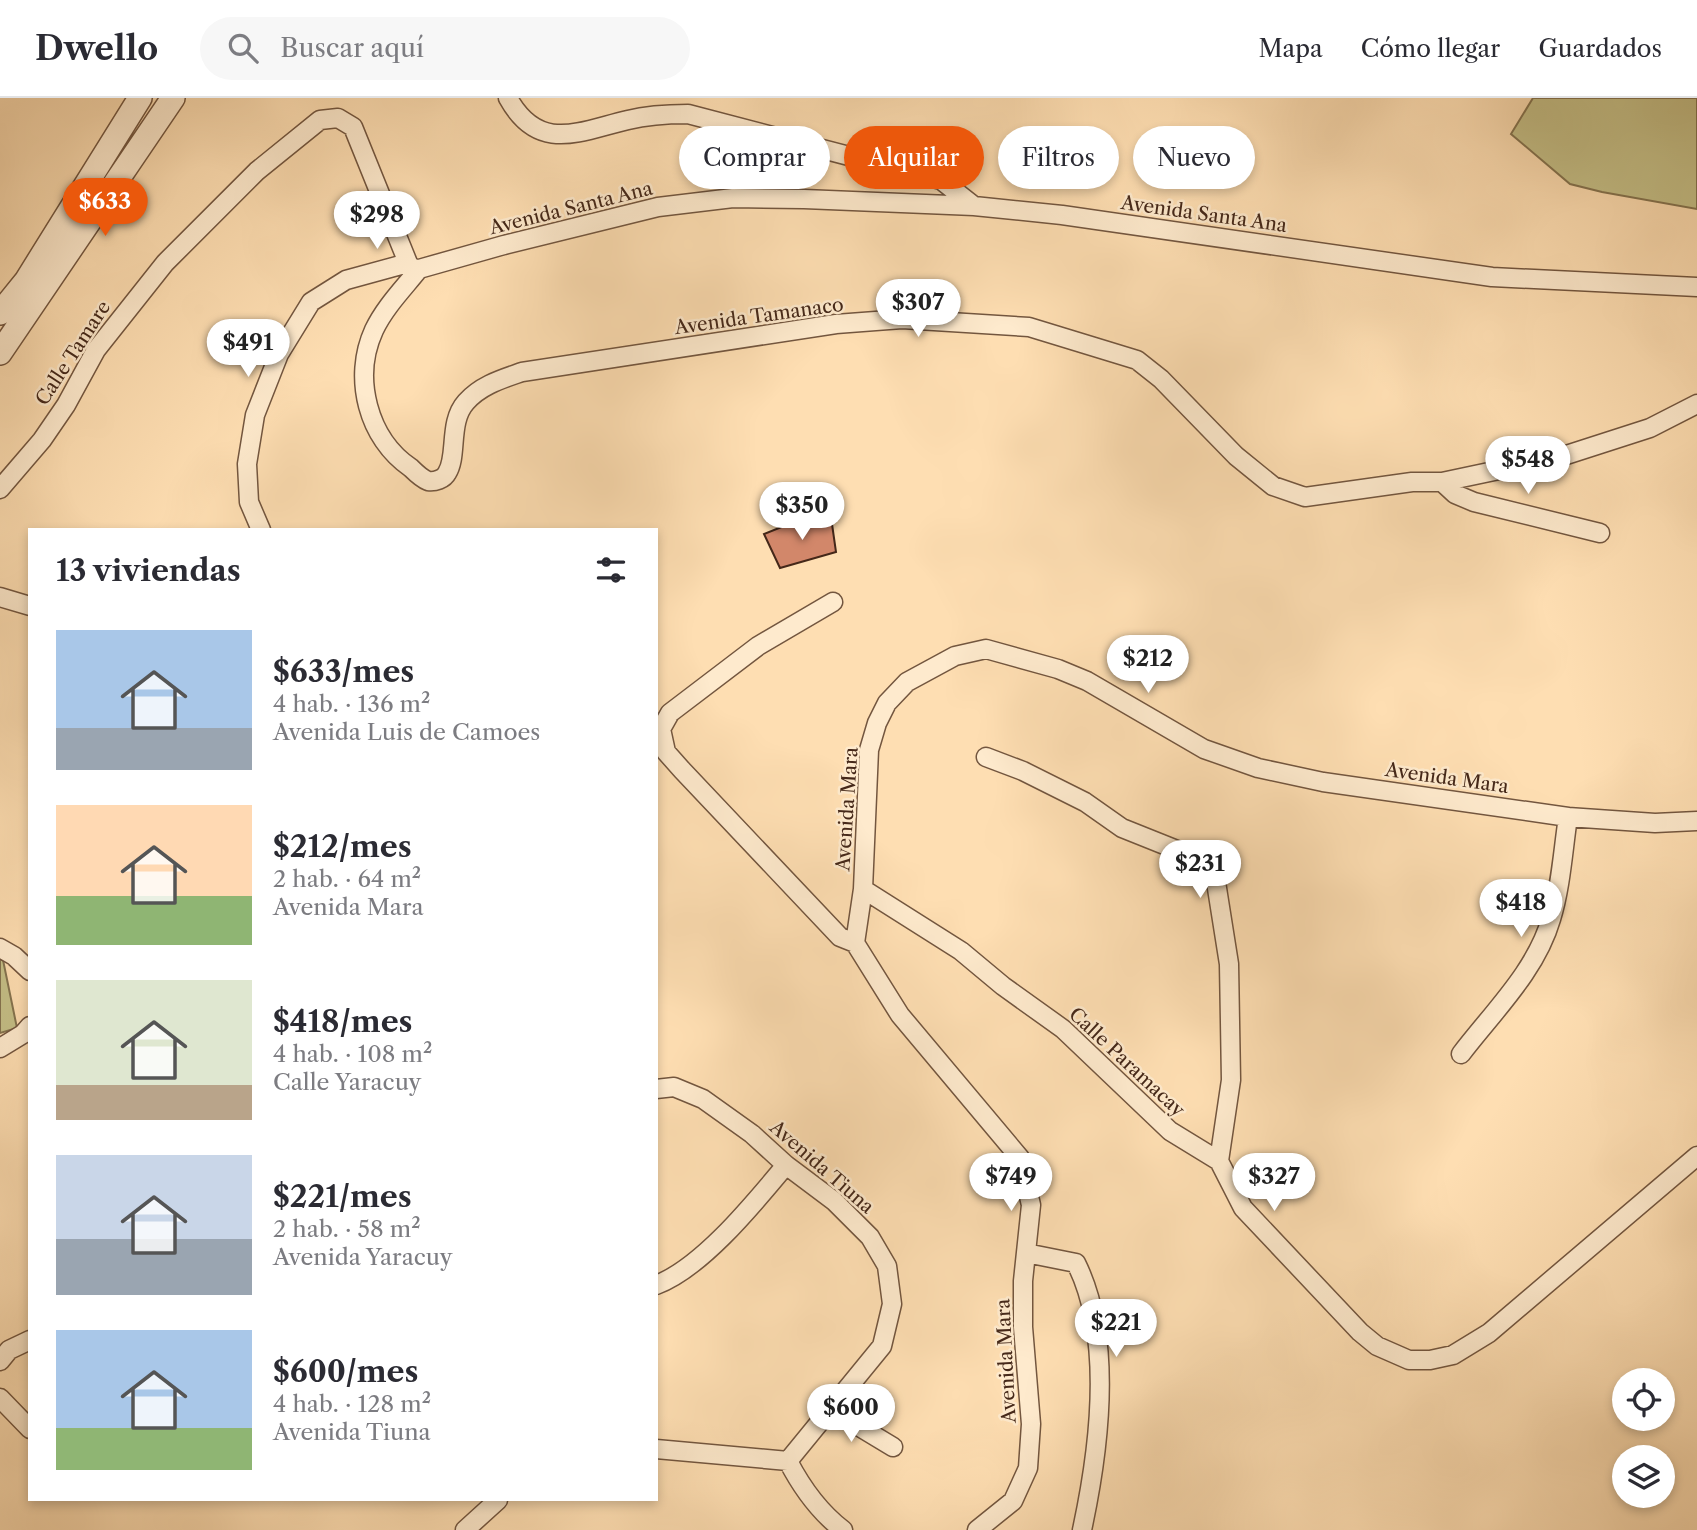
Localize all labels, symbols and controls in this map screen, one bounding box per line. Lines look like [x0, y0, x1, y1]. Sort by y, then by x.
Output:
search box [200, 17, 690, 80]
text: Dwello [35, 28, 158, 69]
icon: search [224, 29, 262, 67]
text: Buscar aquí [280, 32, 424, 64]
text: Mapa [1258, 34, 1323, 63]
text: Cómo llegar [1361, 34, 1500, 63]
text: Guardados [1538, 34, 1662, 63]
chip: Comprar [679, 126, 830, 189]
chip: Alquilar [844, 126, 984, 189]
chip: Filtros [998, 126, 1119, 189]
chip: Nuevo [1133, 126, 1255, 189]
street label: Avenida Santa Ana [486, 177, 655, 240]
pin: $633 [64, 178, 146, 238]
text: $633 [79, 187, 131, 215]
street label: Avenida Santa Ana [1119, 191, 1288, 237]
pin: $298 [336, 192, 418, 251]
text: $298 [350, 200, 404, 228]
pin: $307 [877, 280, 959, 339]
text: $307 [892, 288, 944, 316]
street label: Avenida Tamanaco [672, 293, 845, 339]
street label: Calle Tamare [31, 297, 115, 409]
pin: $491 [207, 320, 289, 379]
text: $491 [223, 328, 273, 356]
pin: $548 [1487, 436, 1569, 496]
text: $548 [1501, 445, 1555, 473]
pin: $350 [761, 482, 843, 542]
text: $350 [775, 491, 829, 519]
icon: filters [592, 551, 630, 589]
text: 13 viviendas [56, 552, 241, 589]
pin: $212 [1107, 636, 1189, 695]
text: $212 [1123, 644, 1173, 672]
text: $633/mes [273, 653, 414, 690]
icon: home [112, 658, 196, 742]
text: 4 hab. · 136 m² [273, 690, 430, 718]
text: Avenida Luis de Camoes [273, 718, 540, 746]
street label: Avenida Mara [831, 746, 863, 873]
street label: Avenida Mara [1383, 758, 1510, 798]
text: $212/mes [273, 828, 412, 865]
icon: home [112, 833, 196, 917]
pin: $231 [1159, 840, 1241, 900]
text: $231 [1175, 849, 1225, 877]
text: 2 hab. · 64 m² [273, 865, 421, 893]
pin: $418 [1480, 880, 1562, 939]
text: $418 [1496, 888, 1547, 916]
text: Avenida Mara [273, 893, 424, 921]
text: $418/mes [273, 1003, 412, 1040]
street label: Calle Paramacay [1064, 1003, 1190, 1122]
icon: home [112, 1008, 196, 1092]
text: 4 hab. · 108 m² [273, 1040, 432, 1068]
text: Calle Yaracuy [273, 1068, 421, 1096]
street label: Avenida Tiuna [765, 1115, 879, 1218]
pin: $749 [970, 1154, 1052, 1213]
pin: $327 [1233, 1154, 1315, 1213]
text: $749 [985, 1162, 1037, 1190]
text: $327 [1248, 1162, 1300, 1190]
text: $221/mes [273, 1178, 412, 1215]
icon: home [112, 1183, 196, 1267]
text: 2 hab. · 58 m² [273, 1215, 421, 1243]
text: Avenida Yaracuy [273, 1243, 453, 1271]
street label: Avenida Mara [991, 1298, 1021, 1425]
pin: $221 [1075, 1300, 1157, 1359]
text: $221 [1091, 1308, 1141, 1336]
text: $600/mes [273, 1353, 418, 1390]
icon: home [112, 1358, 196, 1442]
map controls [1612, 1368, 1675, 1508]
button: locate [1612, 1368, 1675, 1431]
pin: $600 [810, 1384, 892, 1444]
text: 4 hab. · 128 m² [273, 1390, 431, 1418]
text: $600 [823, 1393, 879, 1421]
text: Avenida Tiuna [273, 1418, 431, 1446]
button: layers [1612, 1445, 1675, 1508]

